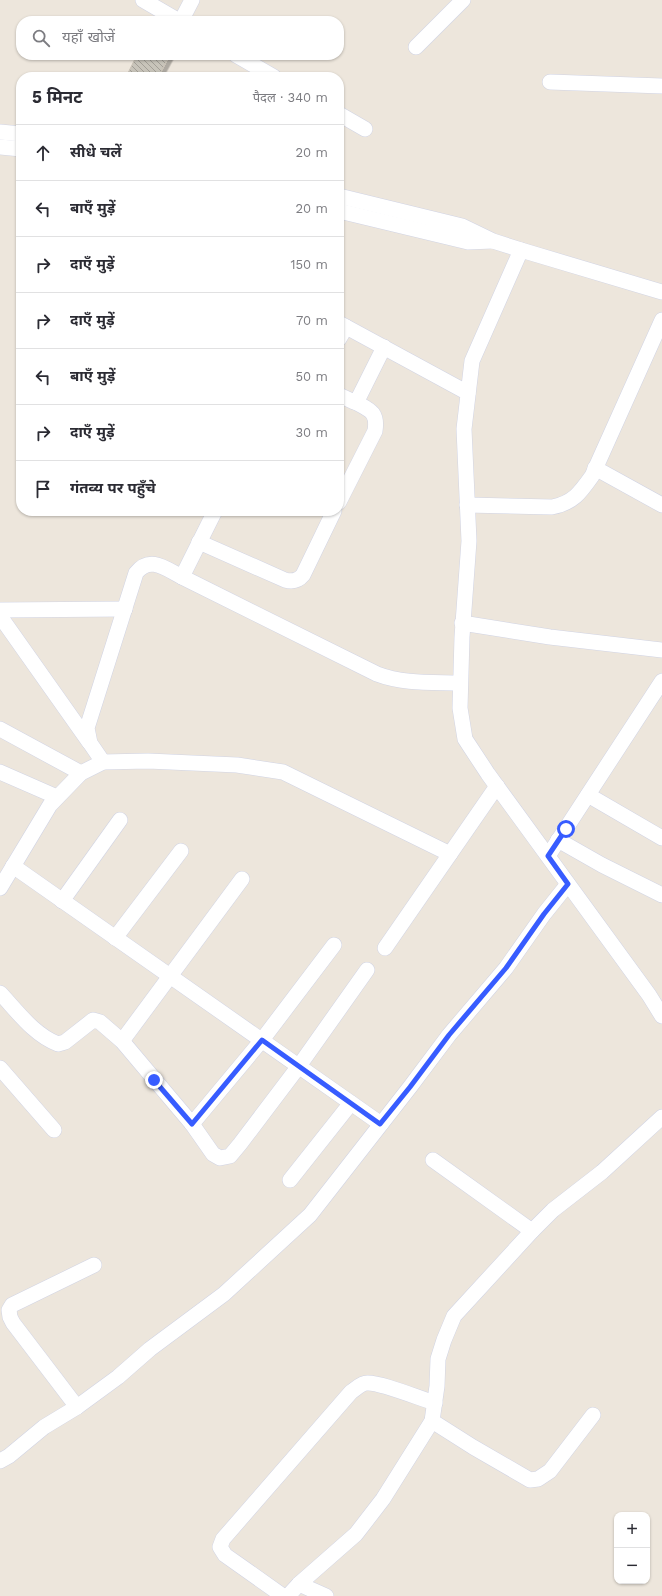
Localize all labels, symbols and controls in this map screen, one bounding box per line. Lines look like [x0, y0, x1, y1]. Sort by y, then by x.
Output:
search box [16, 16, 344, 60]
icon: search [30, 27, 52, 49]
text: यहाँ खोजें [62, 28, 115, 46]
text: 5 मिनट [32, 87, 82, 107]
text: पैदल · 340 m [253, 90, 328, 105]
icon: ahead [32, 142, 54, 164]
text: सीधे चलें [70, 143, 122, 161]
text: 20 m [296, 145, 328, 160]
icon: left [32, 198, 54, 220]
text: बाएँ मुड़ें [70, 199, 115, 217]
text: 20 m [296, 201, 328, 216]
icon: right [32, 254, 54, 276]
text: दाएँ मुड़ें [70, 255, 115, 273]
text: 150 m [290, 257, 328, 272]
icon: right [32, 310, 54, 332]
text: दाएँ मुड़ें [70, 311, 115, 329]
text: 70 m [296, 313, 328, 328]
icon: left [32, 366, 54, 388]
text: बाएँ मुड़ें [70, 367, 115, 385]
text: 50 m [296, 369, 328, 384]
icon: right [32, 422, 54, 444]
text: दाएँ मुड़ें [70, 423, 115, 441]
text: 30 m [296, 425, 328, 440]
icon: arrive [32, 478, 54, 500]
text: गंतव्य पर पहुँचे [70, 479, 156, 497]
route start [557, 820, 575, 838]
route end [145, 1071, 163, 1089]
map controls [614, 1512, 650, 1584]
button: + [614, 1512, 650, 1548]
button: − [614, 1548, 650, 1584]

